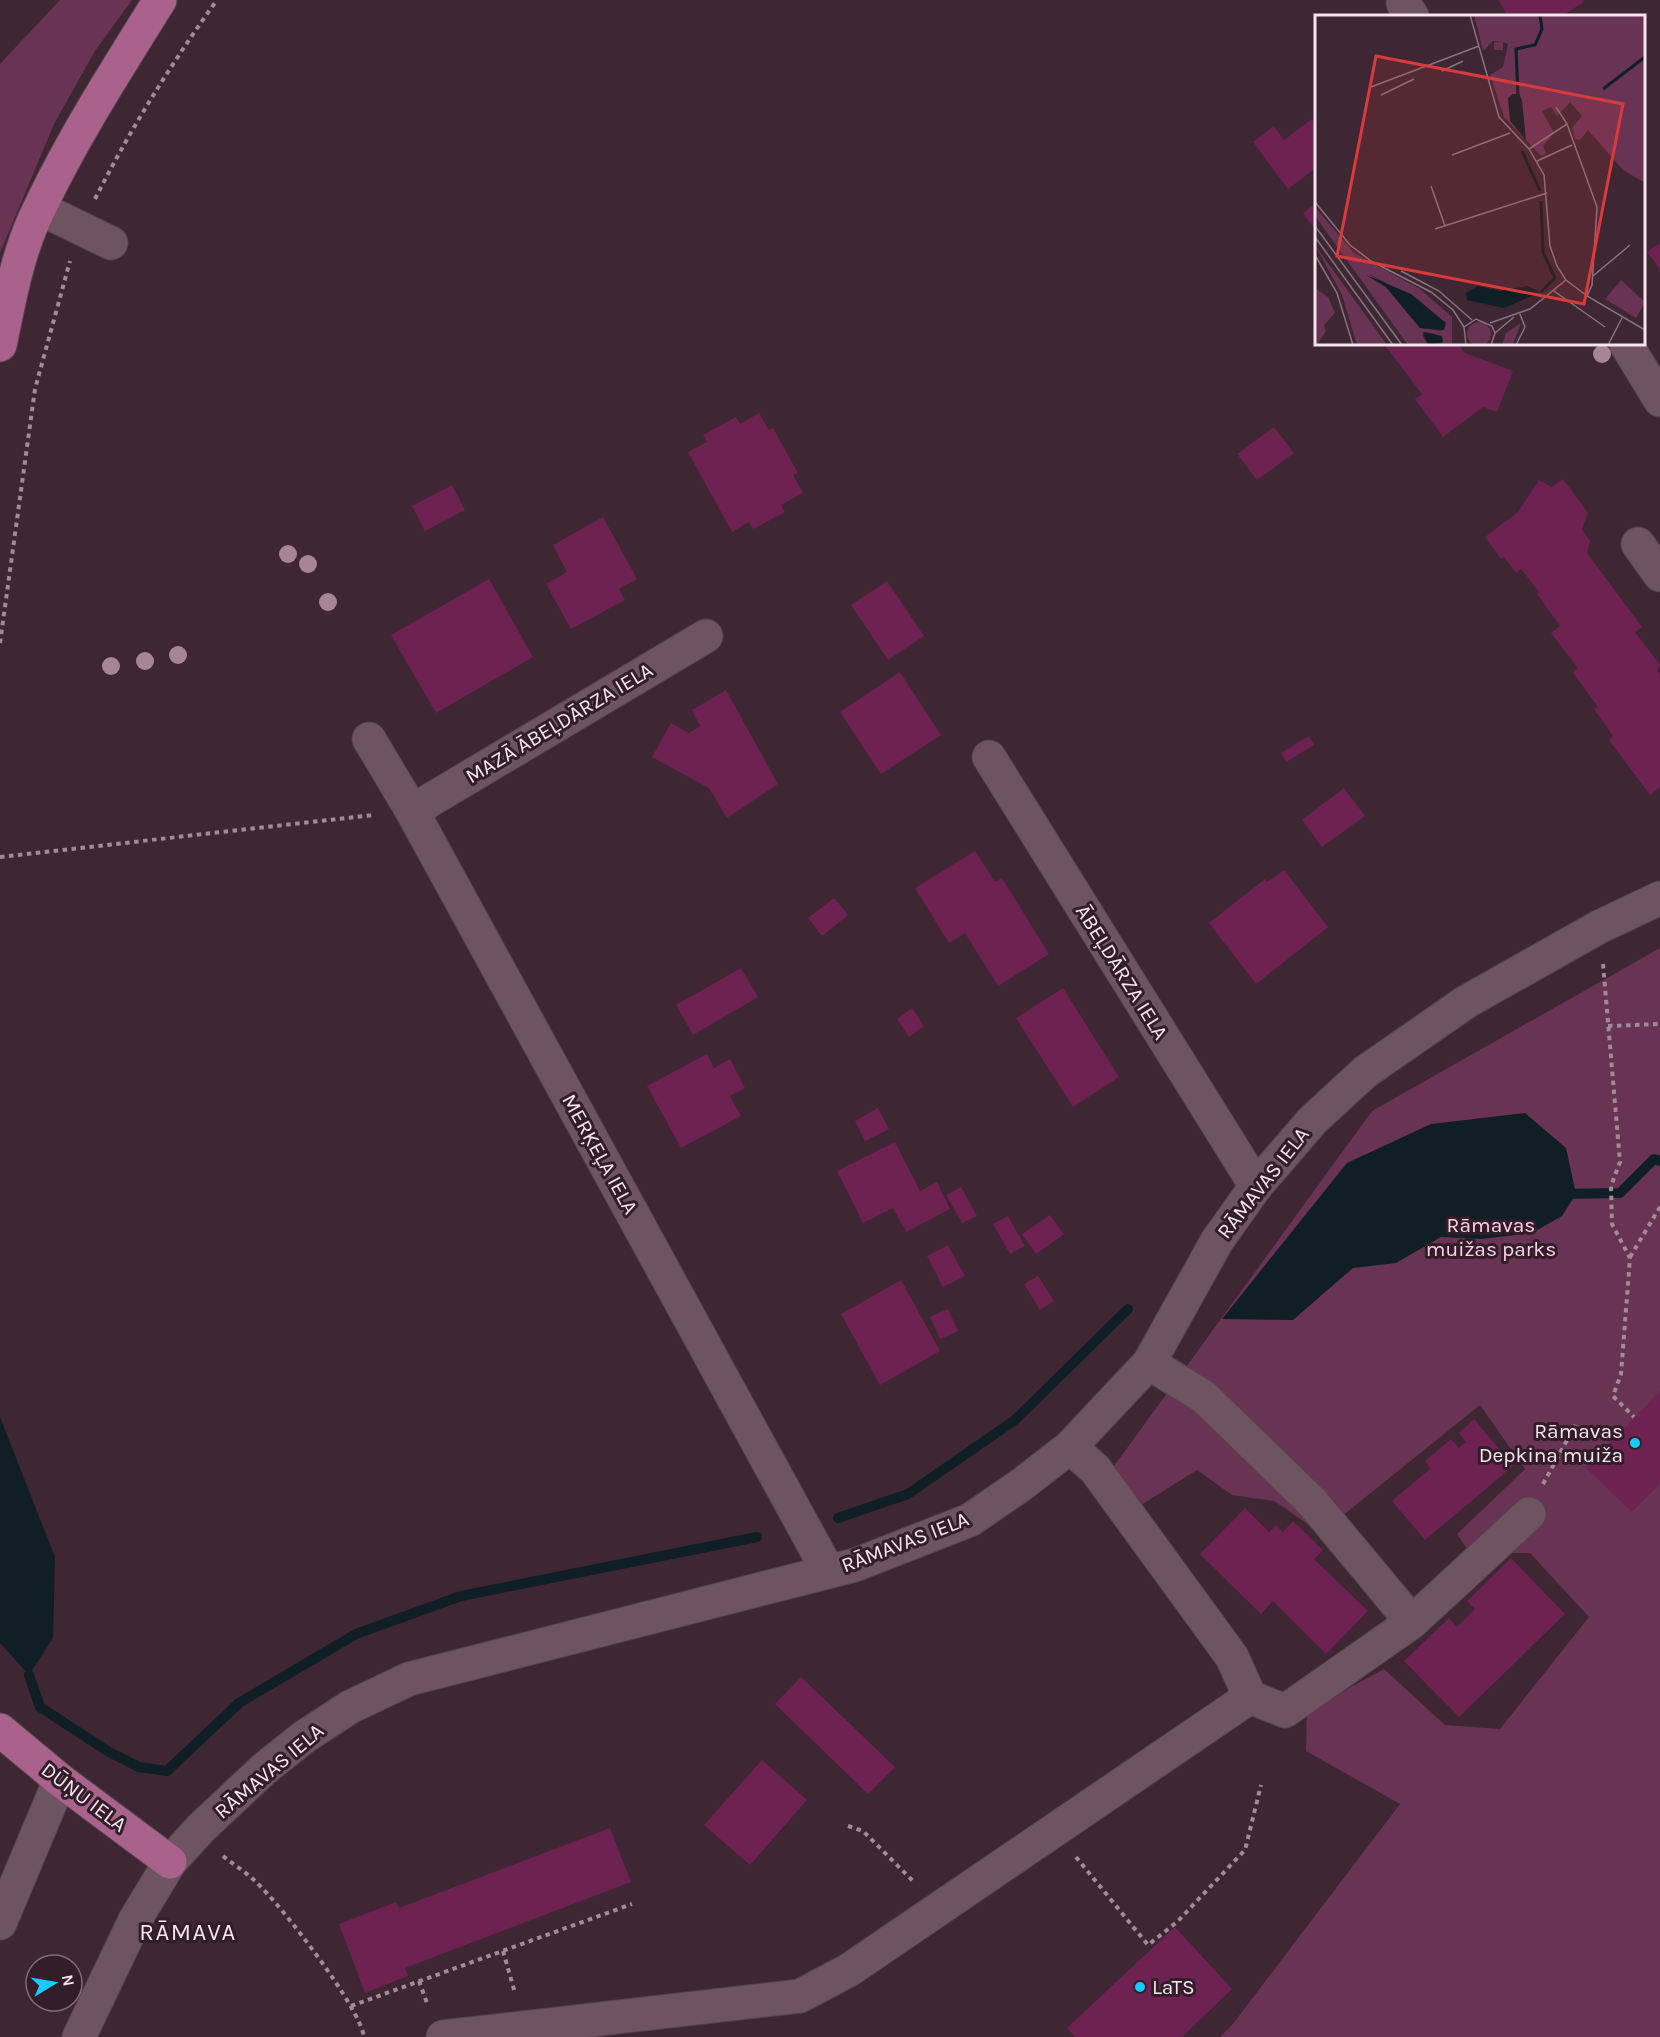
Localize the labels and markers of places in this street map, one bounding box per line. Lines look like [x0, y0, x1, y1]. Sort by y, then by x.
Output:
place label: Rāmavas Depkina muiža [1479, 1419, 1623, 1467]
marker: Rāmavas Depkina muiža [1628, 1436, 1642, 1450]
place label: LaTS [1152, 1975, 1195, 1999]
marker: LaTS [1133, 1980, 1147, 1994]

